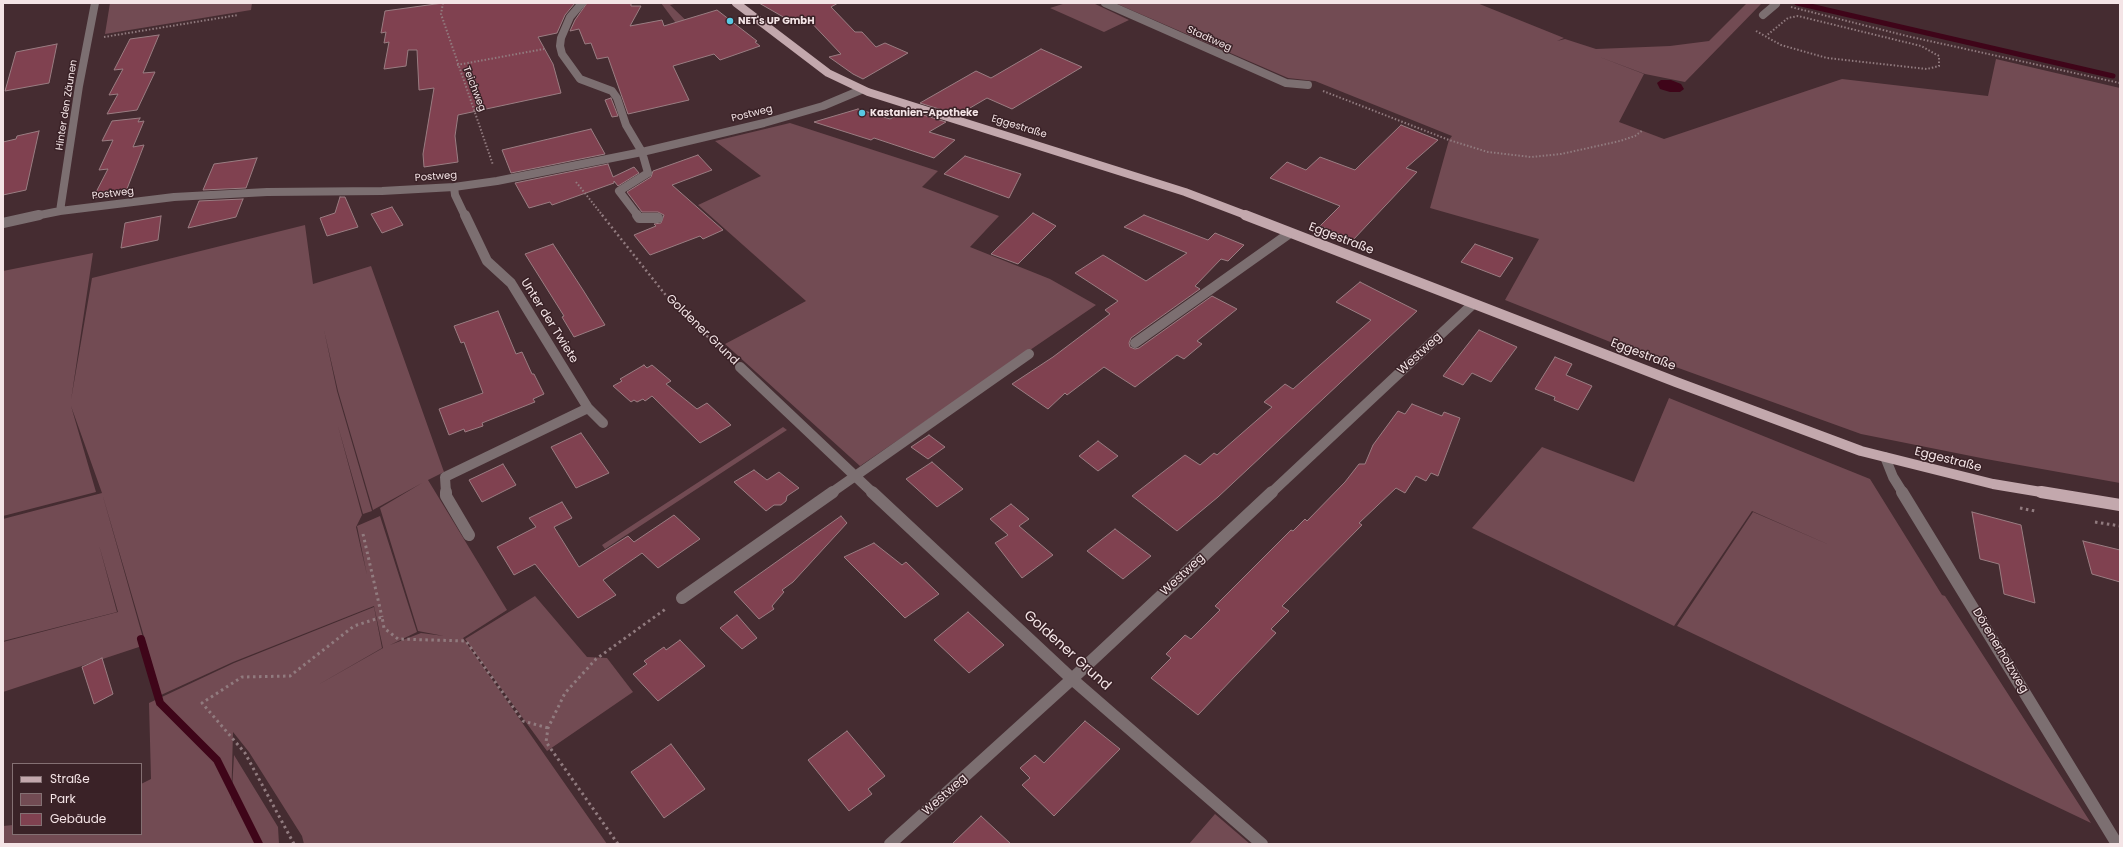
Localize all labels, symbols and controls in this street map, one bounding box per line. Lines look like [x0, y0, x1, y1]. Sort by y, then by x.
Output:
place label: NET's UP GmbH [738, 15, 814, 27]
marker: NET's UP GmbH [725, 16, 735, 26]
street label: Stadtweg [1185, 24, 1233, 54]
street label: Hinter den Zäunen [54, 59, 80, 151]
street label: Teichweg [460, 65, 488, 113]
street label: Postweg [730, 103, 774, 125]
place label: Kastanien-Apotheke [870, 107, 978, 119]
marker: Kastanien-Apotheke [857, 108, 867, 118]
street label: Eggestraße [990, 113, 1048, 141]
street label: Postweg [415, 170, 457, 184]
street label: Postweg [91, 185, 135, 203]
street label: Eggestraße [1306, 220, 1376, 258]
street label: Unter der Twiete [517, 276, 581, 366]
street label: Goldener Grund [663, 292, 741, 368]
street label: Westweg [1395, 330, 1445, 378]
street label: Eggestraße [1608, 336, 1678, 374]
street label: Eggestraße [1913, 445, 1983, 475]
street label: Westweg [1158, 551, 1208, 599]
street label: Dörenerholzweg [1969, 606, 2031, 696]
street label: Goldener Grund [1020, 607, 1114, 695]
legend [12, 763, 142, 835]
text: Straße [50, 770, 90, 787]
street label: Westweg [920, 771, 970, 819]
text: Park [50, 790, 76, 807]
text: Gebäude [50, 810, 106, 827]

